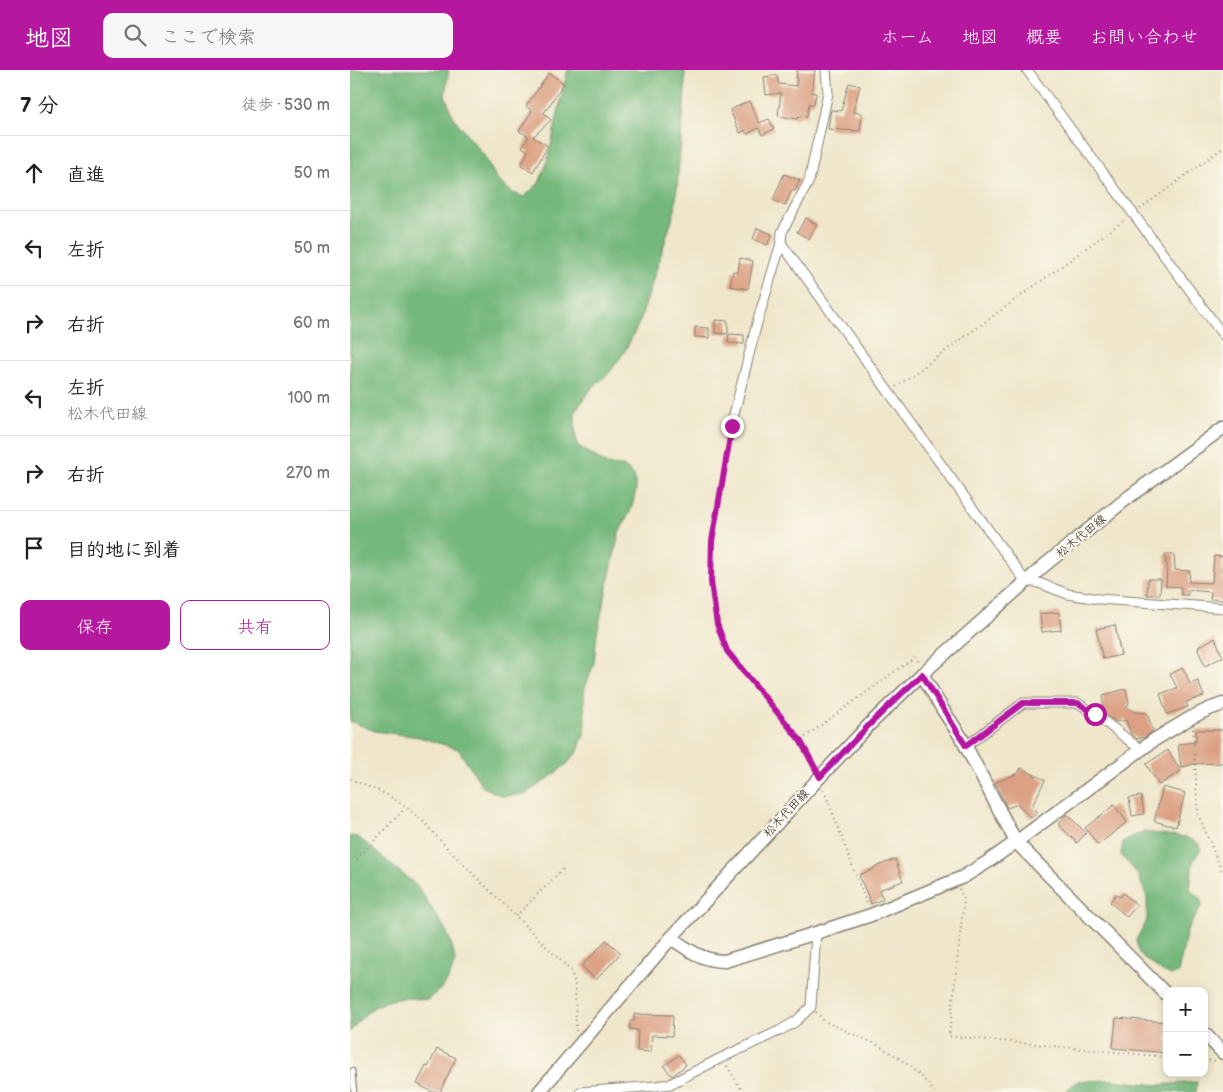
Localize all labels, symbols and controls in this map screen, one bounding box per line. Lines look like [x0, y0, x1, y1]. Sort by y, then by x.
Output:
search box [103, 13, 453, 58]
icon: search [121, 21, 149, 49]
text: 地図 [25, 24, 73, 53]
text: ここで検索 [161, 26, 256, 49]
text: ホーム [881, 27, 934, 48]
text: 地図 [962, 27, 998, 48]
text: 概要 [1026, 27, 1062, 48]
text: お問い合わせ [1090, 27, 1198, 48]
text: 7 分 [20, 93, 58, 118]
text: 徒歩 · 530 m [242, 96, 330, 115]
icon: ahead [20, 159, 48, 187]
text: 直進 [67, 164, 105, 187]
text: 50 m [294, 164, 330, 183]
icon: left [20, 234, 48, 262]
text: 左折 [67, 239, 105, 262]
text: 50 m [294, 239, 330, 258]
icon: right [20, 309, 48, 337]
text: 右折 [67, 314, 105, 337]
text: 60 m [293, 314, 330, 333]
text: 左折 [67, 377, 105, 400]
icon: left [20, 384, 48, 412]
text: 100 m [287, 389, 330, 408]
text: 松木代田線 [67, 405, 147, 424]
route end [721, 415, 744, 438]
icon: right [20, 459, 48, 487]
text: 右折 [67, 464, 105, 487]
text: 270 m [286, 464, 330, 483]
street label: 松木代田線 [1053, 512, 1109, 561]
icon: arrive [20, 534, 48, 562]
text: 目的地に到着 [67, 539, 181, 562]
button: 保存 [20, 600, 170, 650]
button: 共有 [180, 600, 330, 650]
route start [1084, 703, 1107, 726]
street label: 松木代田線 [760, 786, 812, 840]
map controls [1163, 987, 1208, 1077]
button: + [1163, 987, 1208, 1032]
button: − [1163, 1032, 1208, 1077]

